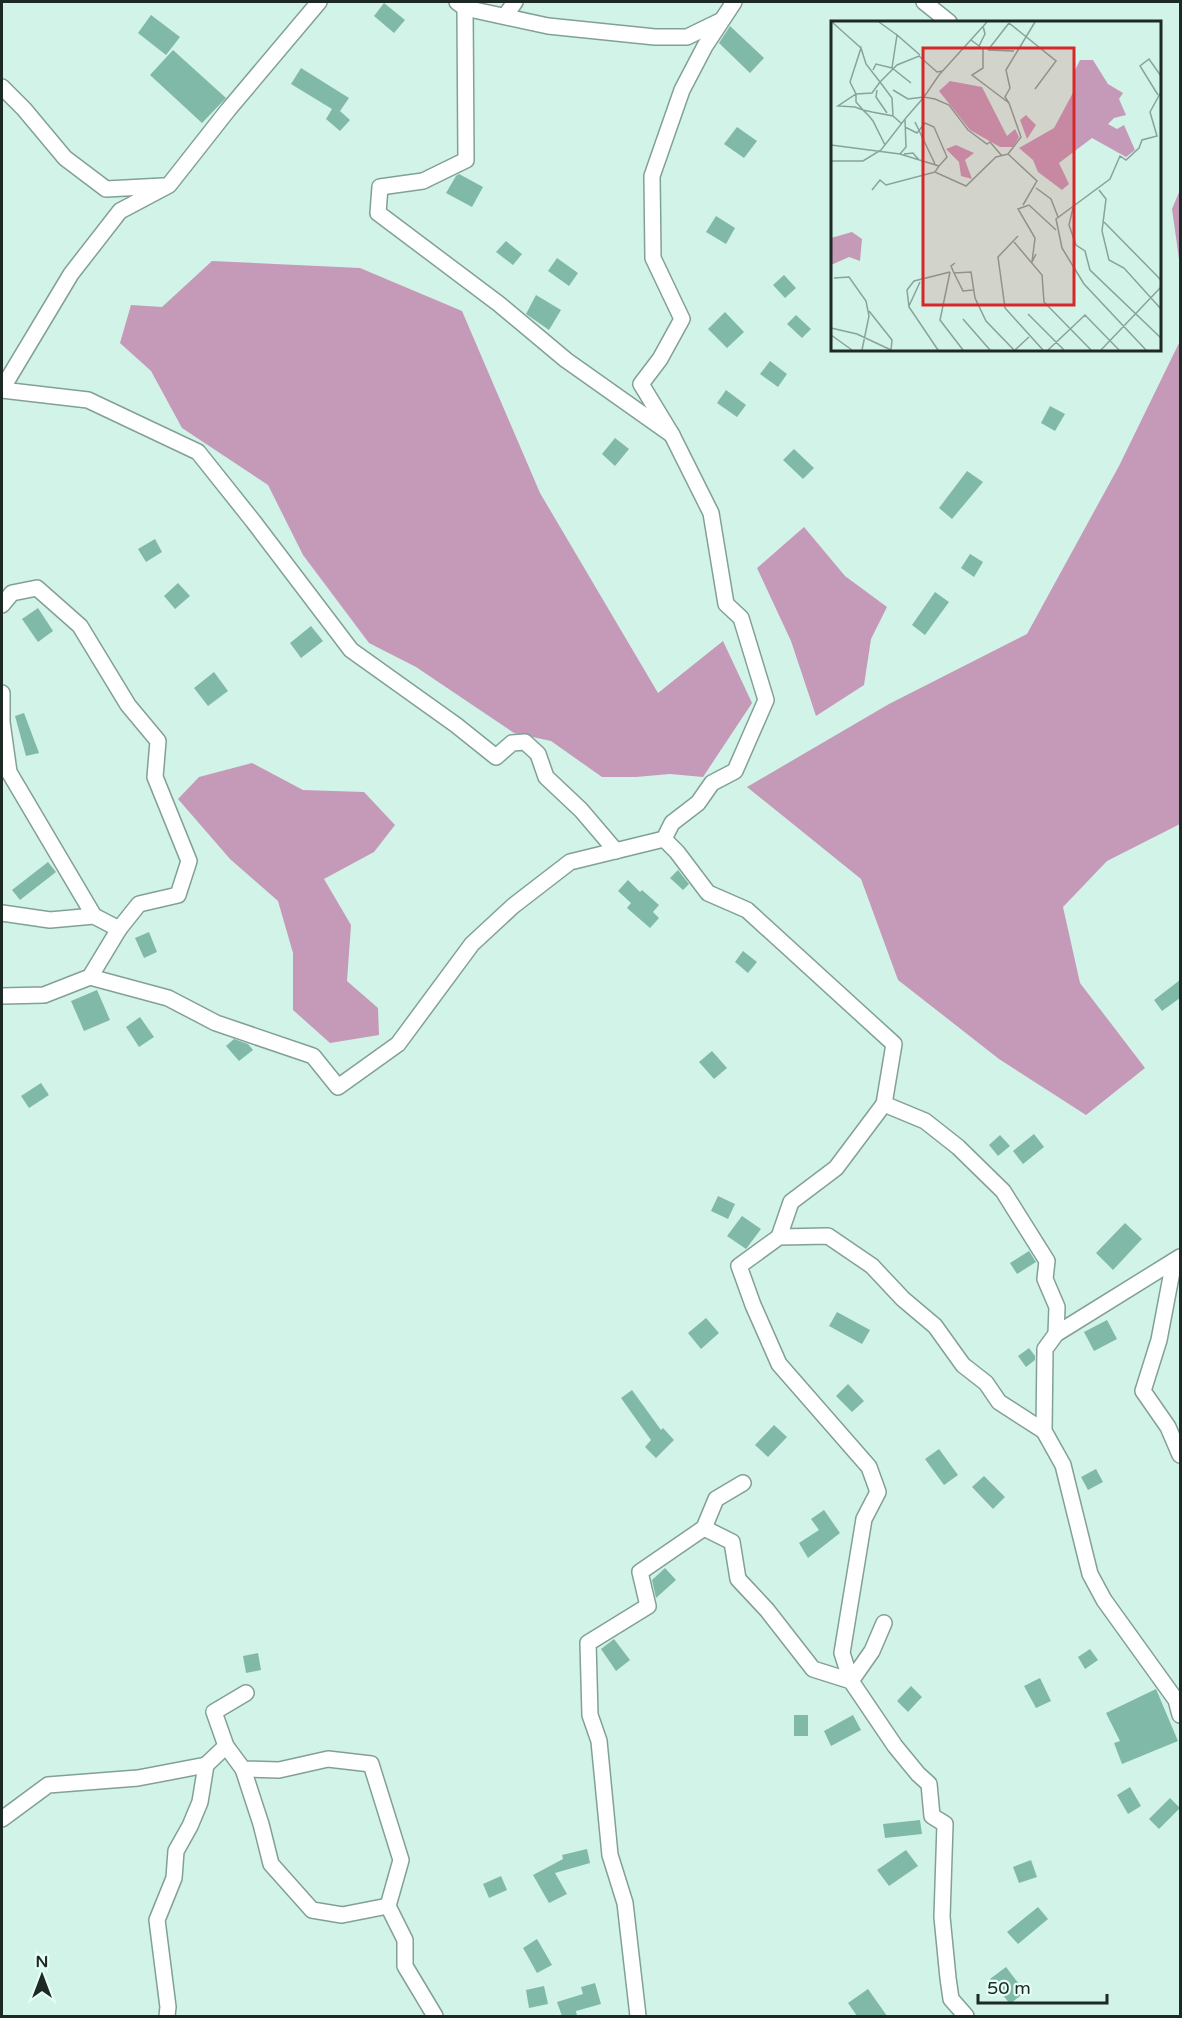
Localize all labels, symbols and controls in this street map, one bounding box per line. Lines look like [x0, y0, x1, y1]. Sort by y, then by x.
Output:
inset map [831, 21, 1161, 351]
north arrow [12, 1946, 72, 2006]
text: N [36, 1952, 48, 1972]
scale bar [978, 1967, 1107, 2005]
text: 50 m [987, 1977, 1031, 1999]

